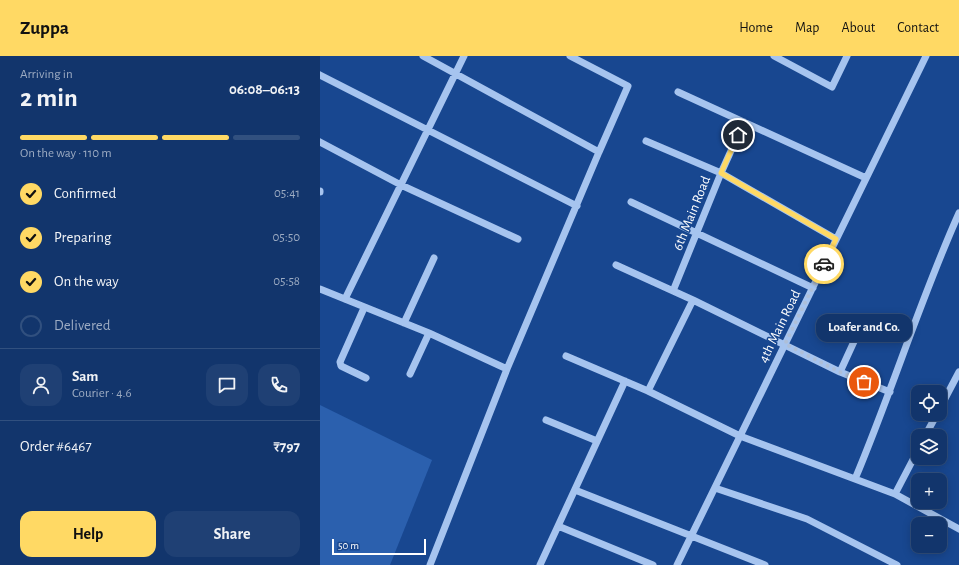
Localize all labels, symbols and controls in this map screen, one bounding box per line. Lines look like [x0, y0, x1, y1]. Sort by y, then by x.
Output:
text: Zuppa [20, 19, 69, 38]
text: Home [739, 21, 773, 35]
text: Map [795, 21, 819, 35]
text: About [841, 21, 875, 35]
text: Contact [897, 21, 939, 35]
text: Arriving in [20, 68, 73, 81]
text: 06:08–06:13 [229, 82, 300, 97]
text: 2 min [20, 85, 78, 111]
pin [721, 118, 755, 152]
icon: home [727, 124, 749, 146]
text: On the way · 110 m [20, 147, 112, 160]
street label: 6th Main Road [671, 174, 713, 253]
icon: check [20, 183, 42, 205]
text: Confirmed [54, 186, 116, 201]
text: 05:41 [274, 187, 300, 200]
icon: check [20, 227, 42, 249]
text: Preparing [54, 230, 111, 245]
text: 05:50 [272, 231, 300, 244]
courier [804, 244, 844, 284]
icon: car [813, 253, 835, 275]
icon: check [20, 271, 42, 293]
text: On the way [54, 274, 119, 289]
text: 05:58 [273, 275, 300, 288]
street label: 4th Main Road [756, 288, 803, 365]
callout: Loafer and Co. [816, 314, 912, 342]
text: Delivered [54, 318, 111, 333]
text: Loafer and Co. [828, 321, 900, 334]
button: person [20, 364, 62, 406]
button: chat [206, 364, 248, 406]
button: phone [258, 364, 300, 406]
pin [847, 365, 881, 399]
text: Sam [72, 369, 98, 384]
icon: bag [853, 371, 875, 393]
map controls [911, 385, 947, 553]
button: locate [911, 385, 947, 421]
text: Courier · 4.6 [72, 387, 132, 400]
button: layers [911, 429, 947, 465]
text: Order #6467 [20, 439, 92, 454]
text: ₹797 [274, 439, 300, 454]
button: + [911, 473, 947, 509]
button: Help [20, 511, 156, 557]
button: Share [164, 511, 300, 557]
button: − [911, 517, 947, 553]
scale bar [332, 537, 426, 556]
text: 50 m [338, 540, 359, 551]

